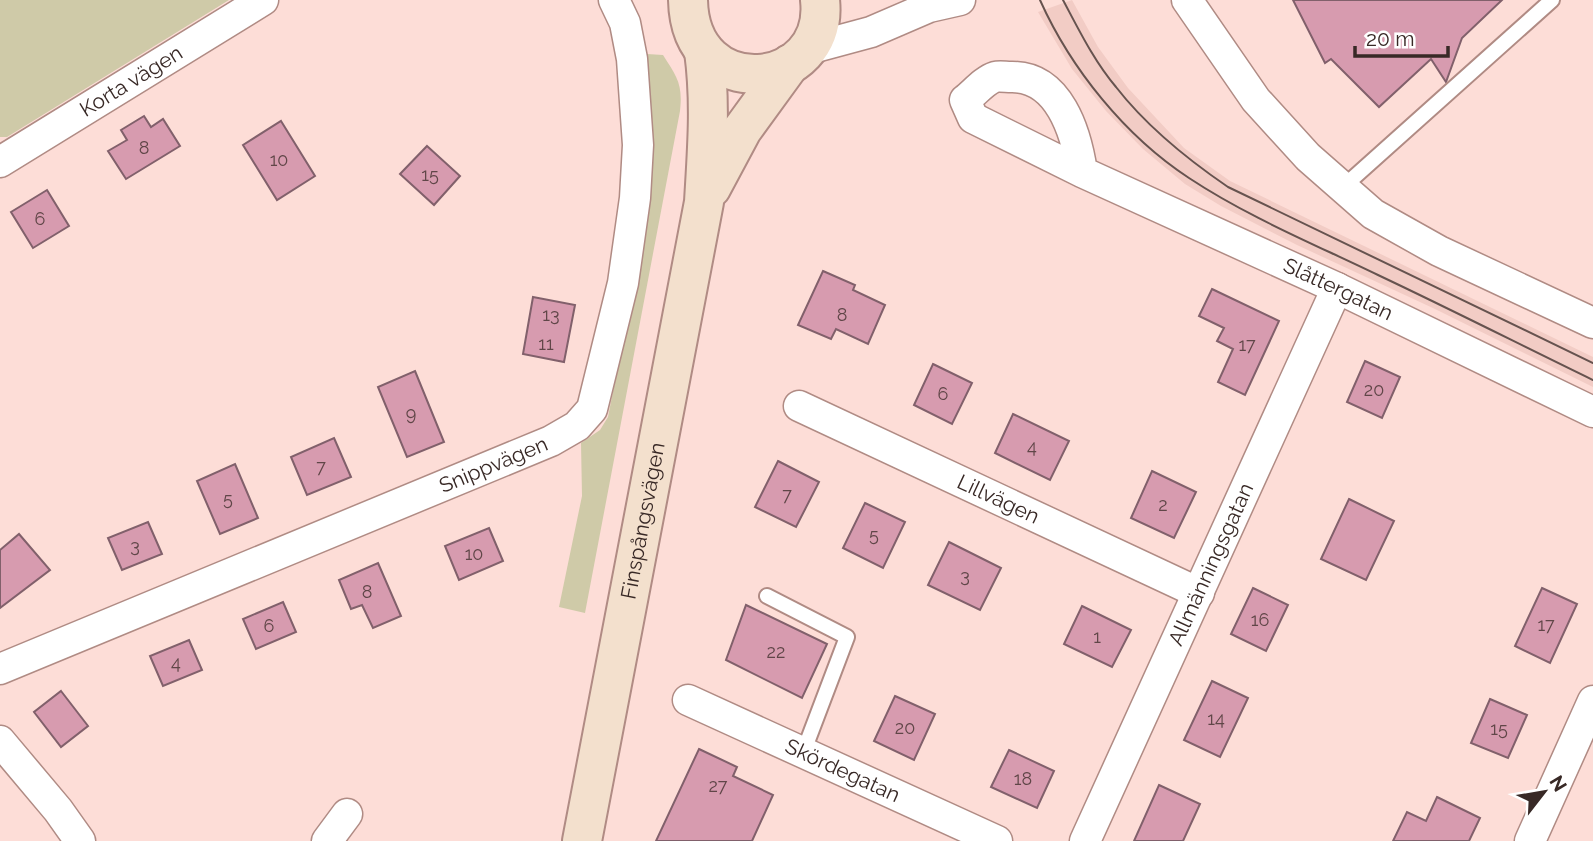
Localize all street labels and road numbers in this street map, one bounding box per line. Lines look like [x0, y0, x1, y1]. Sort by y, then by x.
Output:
street label: Korta vägen [75, 40, 187, 122]
street label: Slåttergatan [1280, 252, 1397, 325]
street label: Snippvägen [435, 431, 551, 498]
street label: Finspångsvägen [615, 440, 670, 601]
street label: Lillvägen [953, 469, 1044, 529]
street label: Allmänningsgatan [1163, 479, 1258, 649]
street label: Skördegatan [782, 733, 904, 807]

